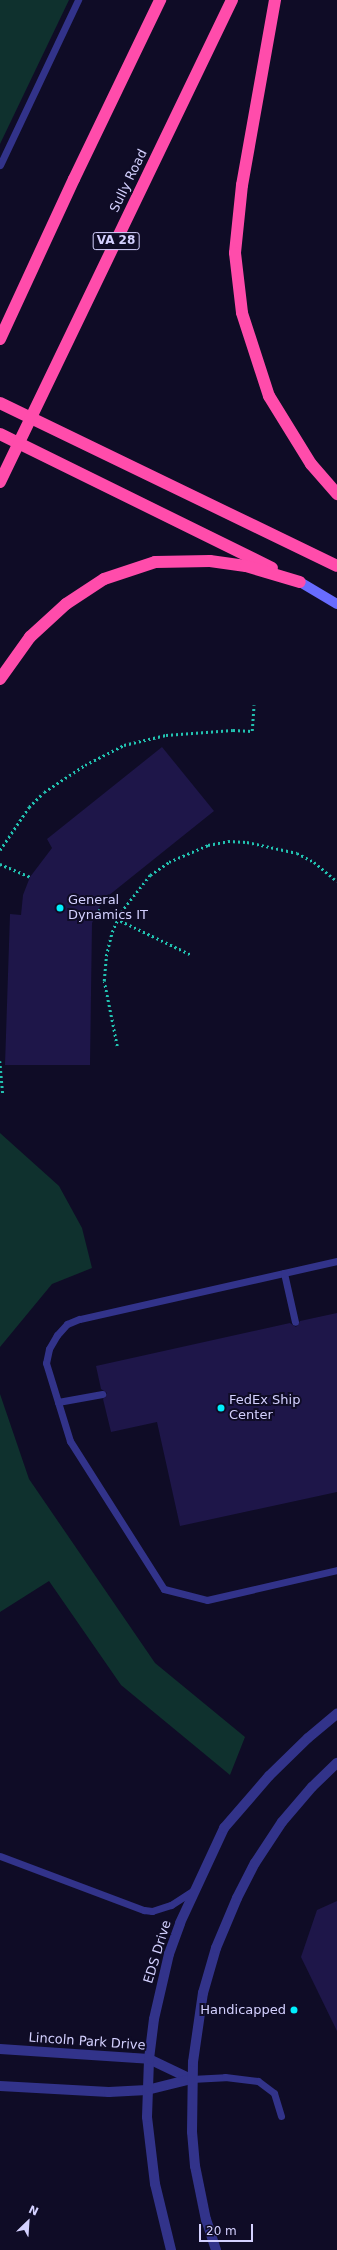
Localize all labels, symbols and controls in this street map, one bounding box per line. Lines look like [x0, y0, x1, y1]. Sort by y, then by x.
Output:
street label: Sully Road [107, 147, 151, 215]
road number: VA 28 [92, 231, 140, 251]
place label: General Dynamics IT [68, 893, 148, 924]
marker: General Dynamics IT [55, 903, 65, 913]
place label: FedEx Ship Center [229, 1393, 300, 1424]
marker: FedEx Ship Center [216, 1403, 226, 1413]
street label: EDS Drive [141, 1919, 175, 1985]
place label: Handicapped [200, 2002, 286, 2018]
marker: Handicapped [289, 2005, 299, 2015]
street label: Lincoln Park Drive [28, 2030, 146, 2054]
north arrow [8, 2202, 48, 2242]
text: N [26, 2203, 40, 2219]
scale bar [201, 2216, 255, 2242]
text: 20 m [206, 2224, 237, 2238]

